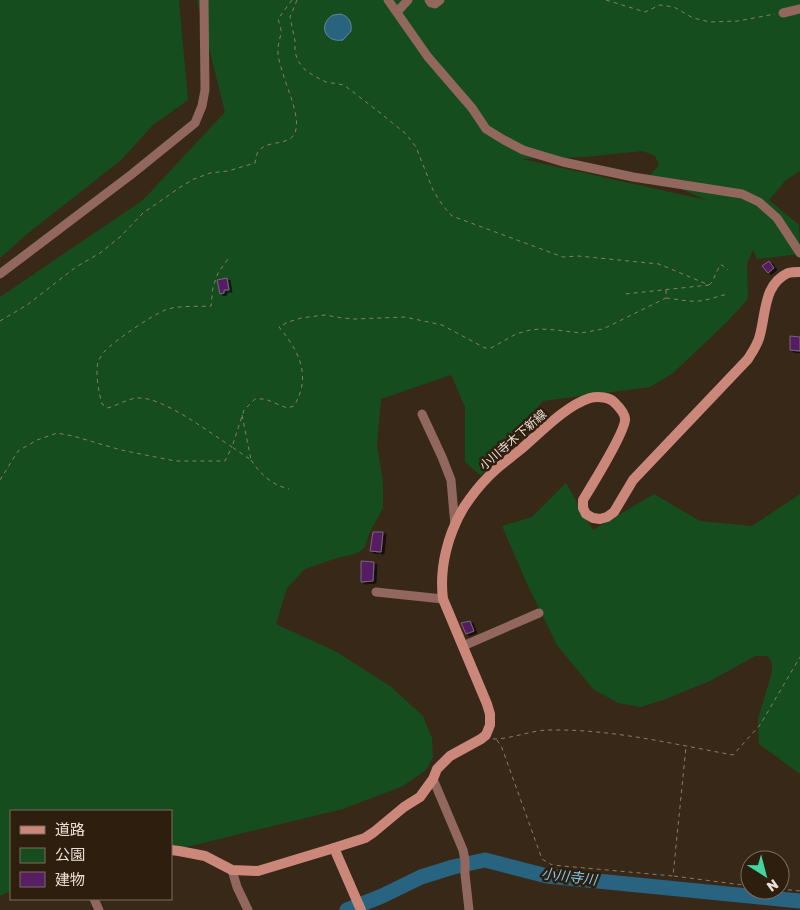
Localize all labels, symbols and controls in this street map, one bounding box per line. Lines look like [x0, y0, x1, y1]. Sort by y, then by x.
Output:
street label: 小川寺木下新線 [477, 407, 549, 473]
legend [10, 810, 172, 900]
text: 道路 [55, 821, 85, 839]
text: 公園 [55, 846, 85, 864]
north arrow [740, 850, 790, 900]
water label: 小川寺川 [540, 865, 600, 889]
text: 建物 [55, 871, 85, 889]
text: N [763, 875, 781, 895]

